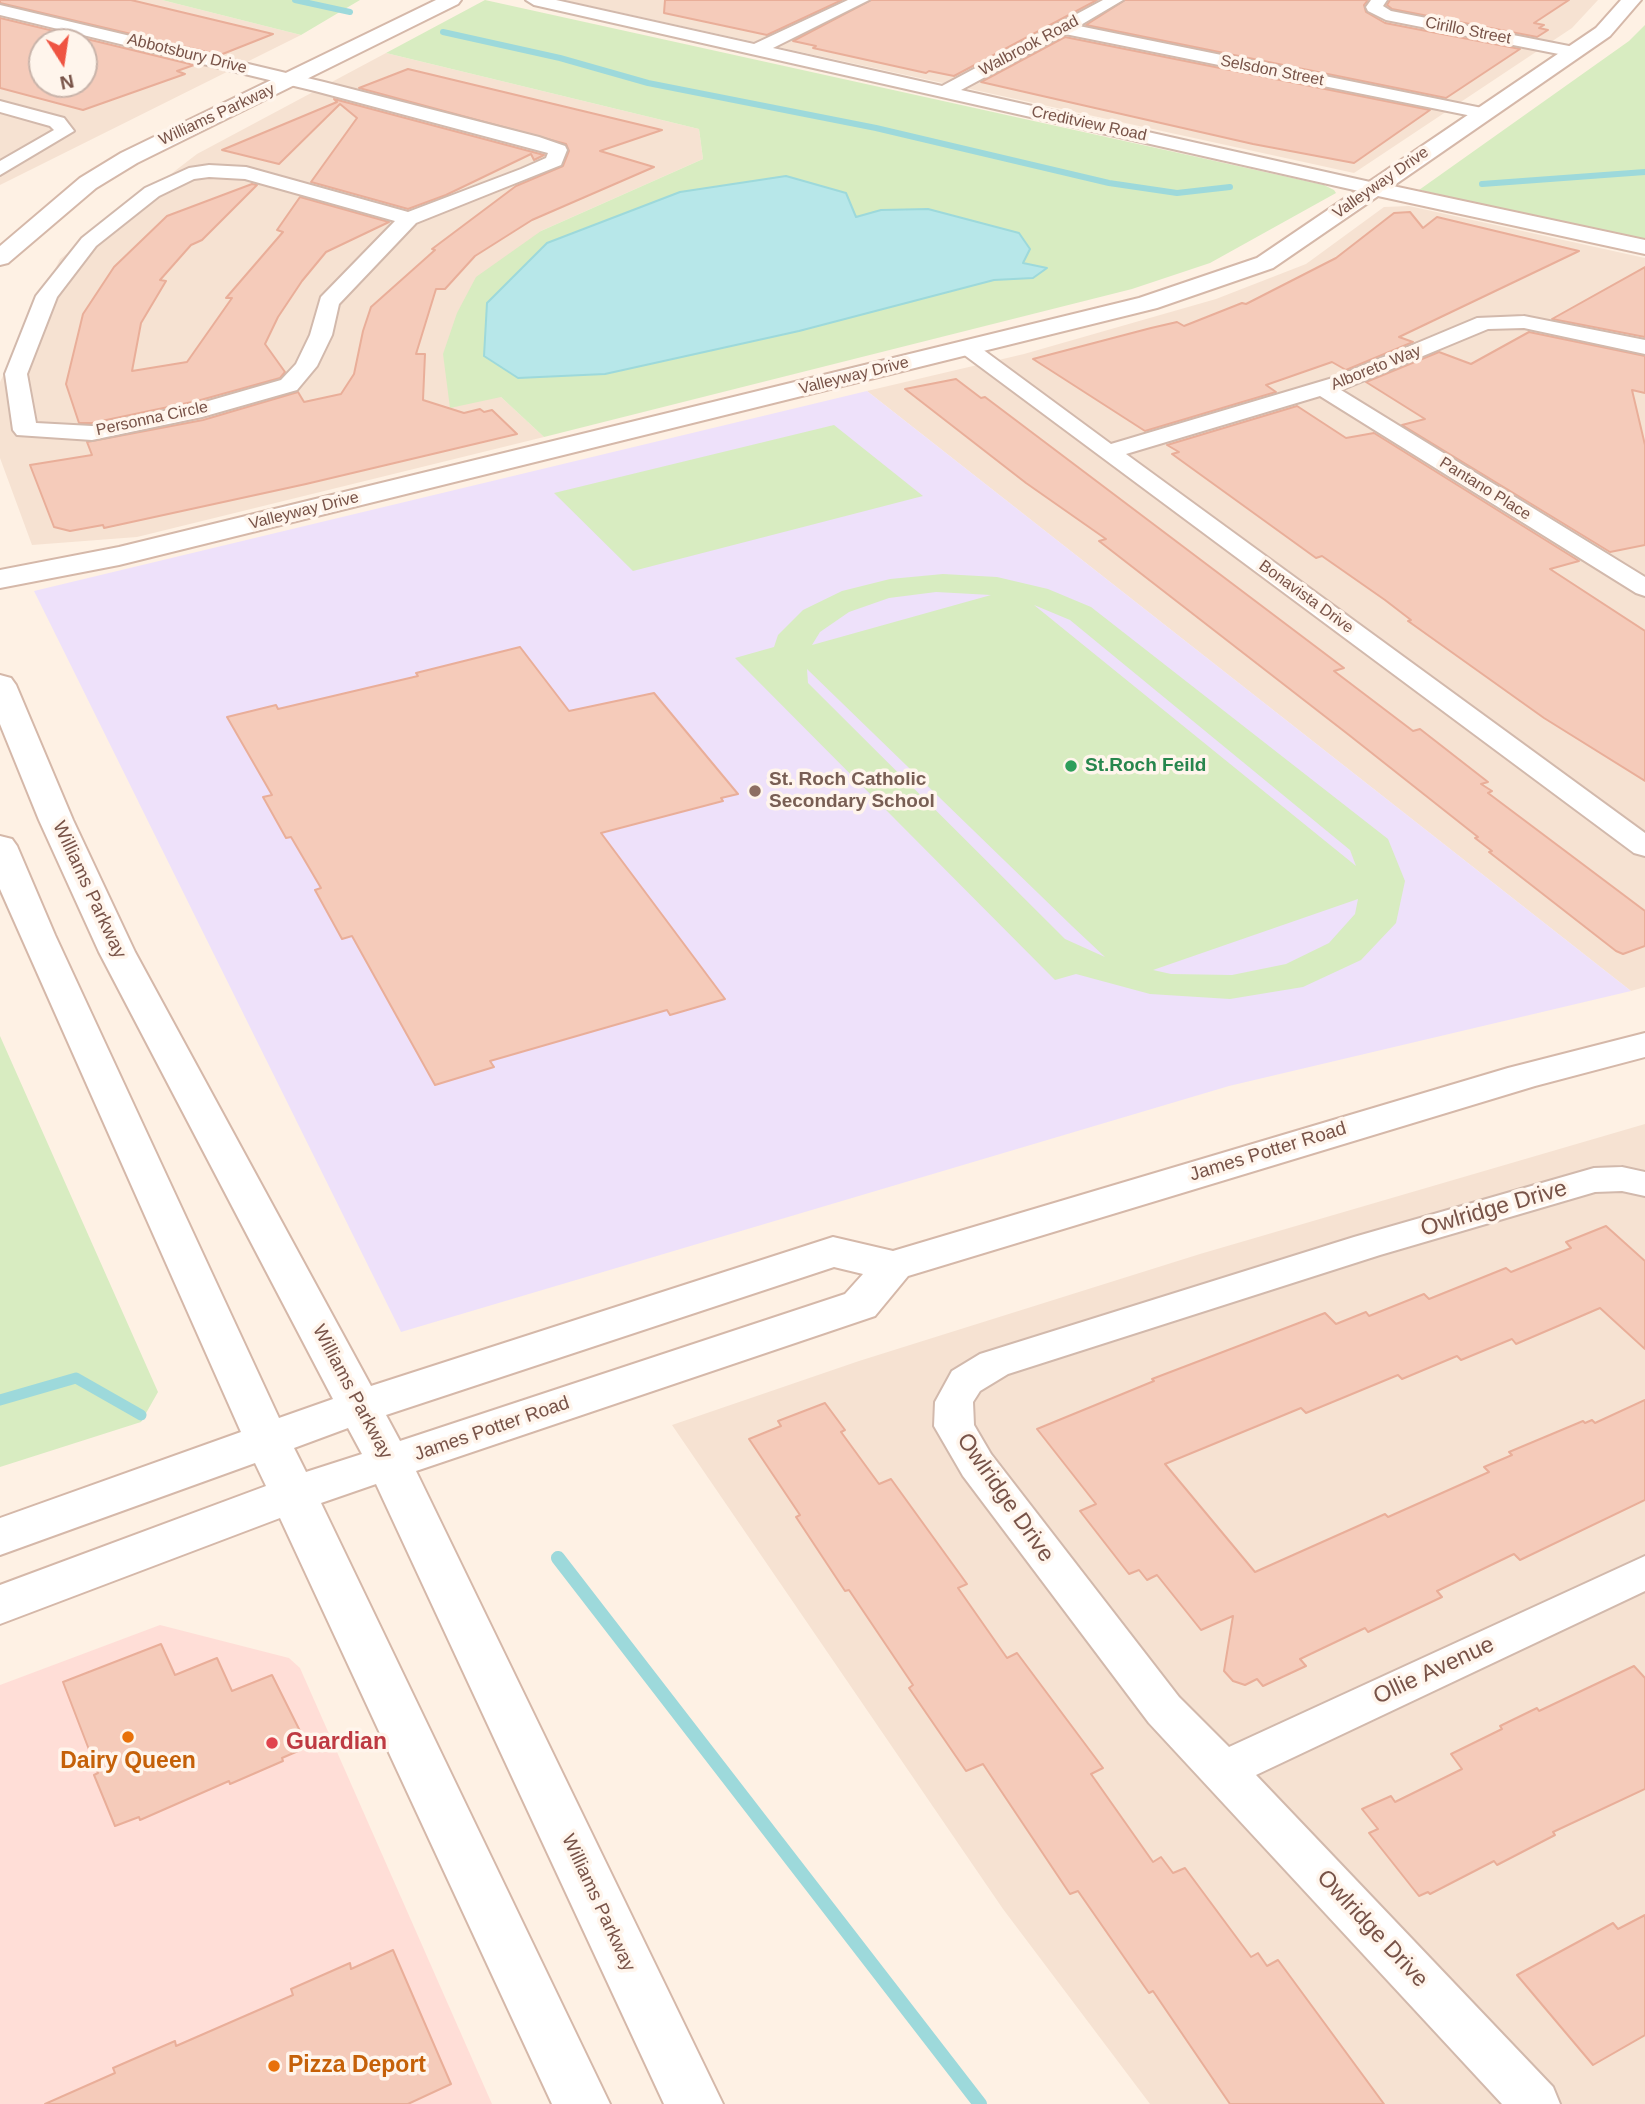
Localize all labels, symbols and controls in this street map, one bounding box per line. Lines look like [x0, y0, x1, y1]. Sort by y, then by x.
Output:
street label: Walbrook Road [976, 12, 1082, 80]
street label: Cirillo Street [1423, 13, 1513, 49]
north arrow [28, 28, 98, 98]
street label: Abbotsbury Drive [125, 30, 249, 78]
street label: Selsdon Street [1219, 52, 1325, 90]
text: N [58, 70, 76, 94]
street label: Williams Parkway [156, 80, 278, 150]
street label: Creditview Road [1030, 102, 1148, 146]
street label: Valleyway Drive [1329, 143, 1433, 223]
street label: Alboreto Way [1328, 341, 1424, 395]
street label: Valleyway Drive [797, 353, 911, 399]
street label: Personna Circle [94, 398, 210, 440]
street label: Pantano Place [1436, 453, 1534, 525]
street label: Valleyway Drive [247, 488, 361, 534]
street label: Bonavista Drive [1255, 556, 1357, 638]
place label: St.Roch Feild [1085, 755, 1206, 777]
marker: St.Roch Feild [1063, 758, 1079, 774]
place label: St. Roch Catholic Secondary School [769, 769, 935, 813]
marker: St. Roch Catholic Secondary School [747, 783, 763, 799]
street label: Williams Parkway [47, 818, 131, 962]
street label: James Potter Road [1187, 1117, 1349, 1187]
street label: Owlridge Drive [1418, 1175, 1570, 1243]
street label: Williams Parkway [307, 1321, 397, 1463]
street label: James Potter Road [411, 1392, 573, 1466]
street label: Owlridge Drive [950, 1428, 1060, 1568]
street label: Ollie Avenue [1369, 1631, 1499, 1711]
marker: Dairy Queen [120, 1729, 136, 1745]
place label: Guardian [286, 1729, 387, 1757]
marker: Guardian [264, 1735, 280, 1751]
place label: Dairy Queen [60, 1748, 196, 1776]
street label: Williams Parkway [556, 1831, 640, 1975]
street label: Owlridge Drive [1310, 1864, 1434, 1994]
place label: Pizza Deport [288, 2052, 426, 2080]
marker: Pizza Deport [266, 2058, 282, 2074]

